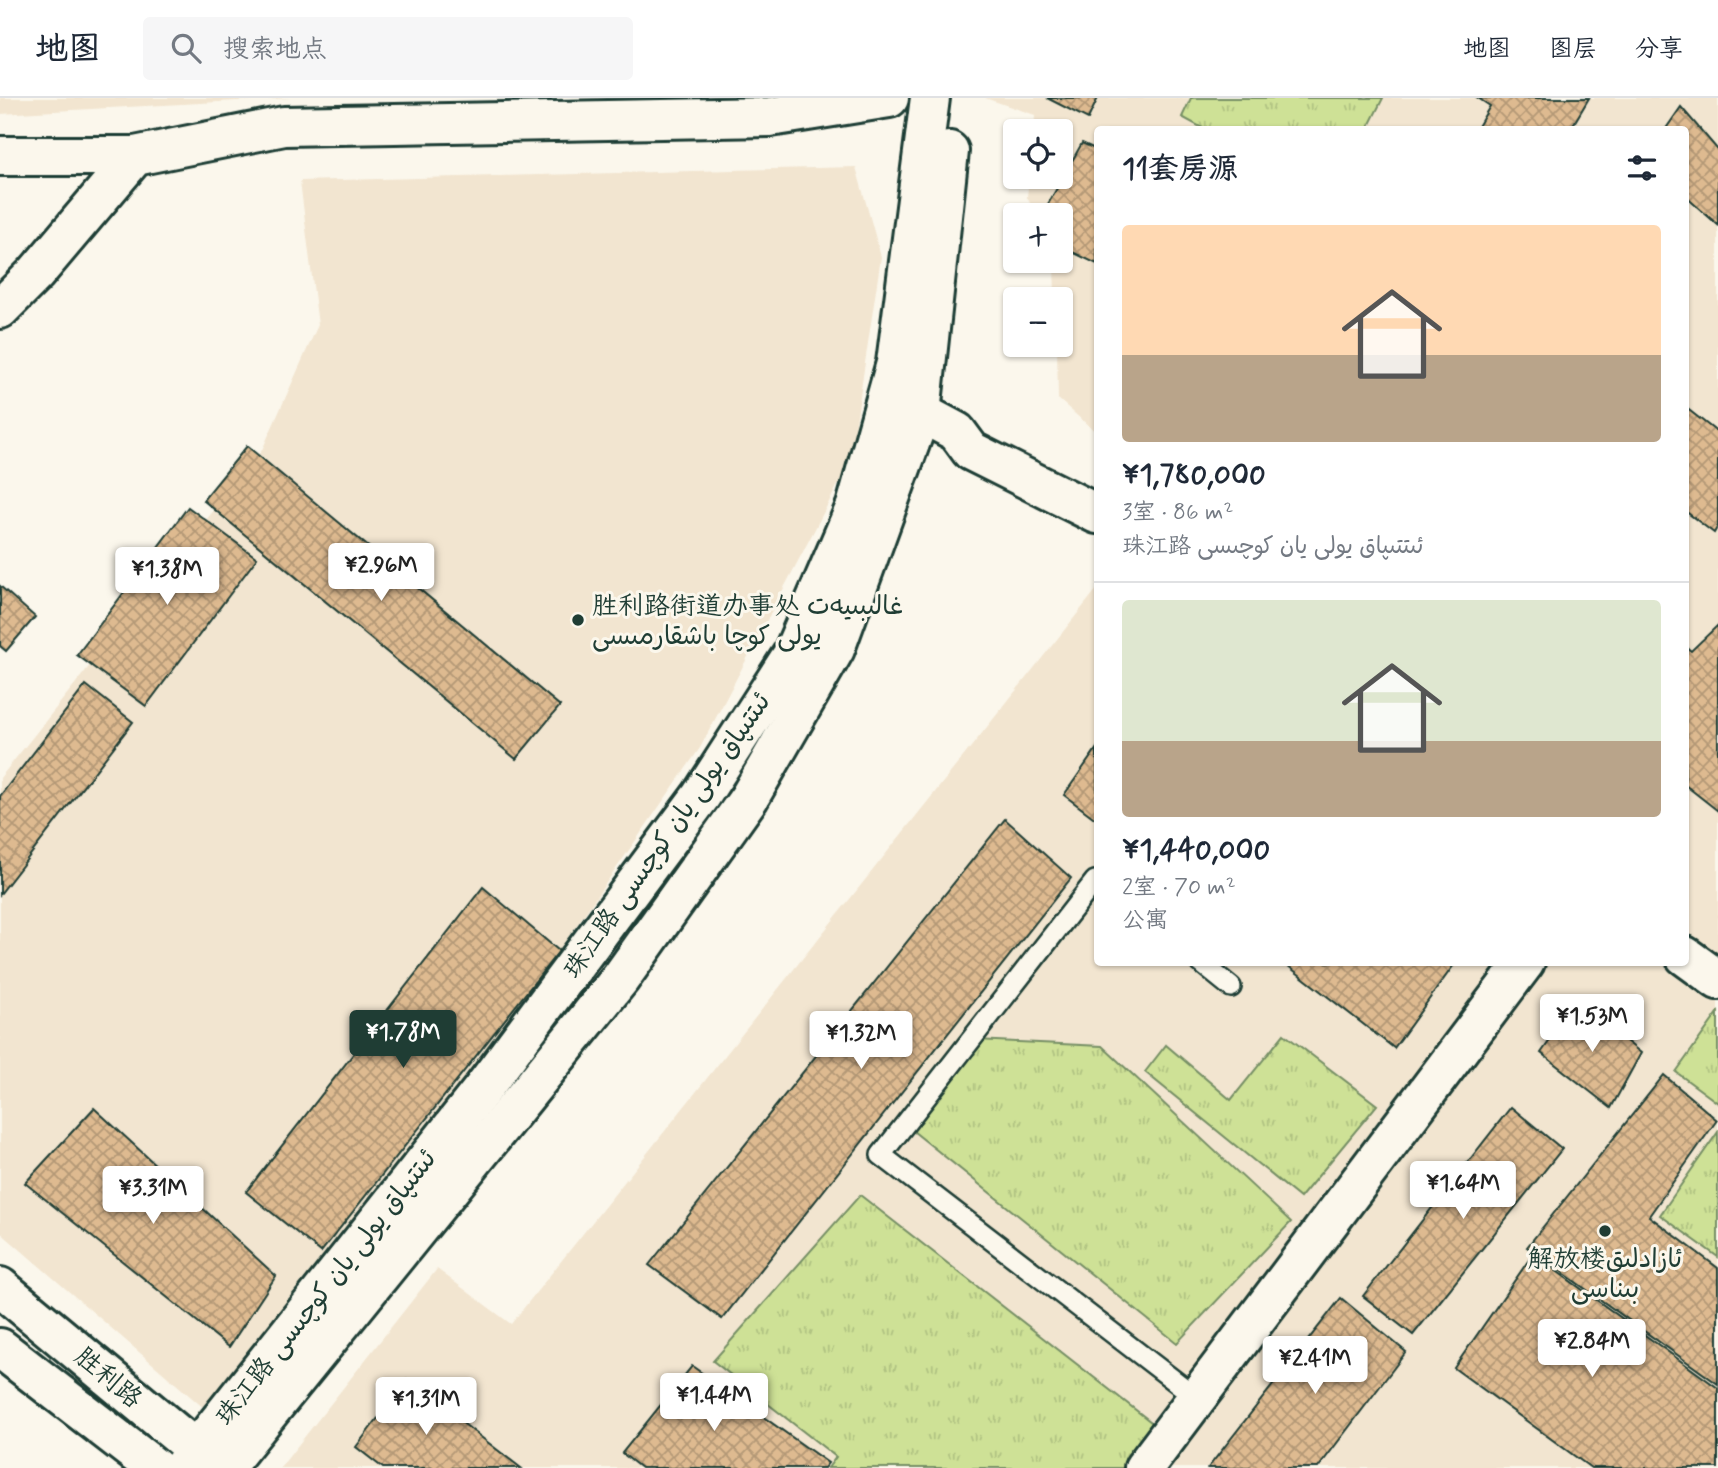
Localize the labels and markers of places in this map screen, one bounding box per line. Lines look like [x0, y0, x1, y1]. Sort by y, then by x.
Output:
pin: ¥2.96M [324, 544, 438, 603]
pin: ¥1.38M [110, 547, 224, 607]
place label: 胜利路街道办事处 غالىبىيەت يولى كوچا باشقارمىسى [592, 590, 903, 654]
marker: 胜利路街道办事处 غالىبىيەت يولى كوچا باشقارمىسى [570, 612, 586, 628]
pin: ¥1.53M [1535, 995, 1649, 1054]
pin: ¥1.78M [346, 1010, 460, 1070]
pin: ¥1.32M [804, 1012, 918, 1071]
pin: ¥1.64M [1406, 1162, 1520, 1221]
pin: ¥3.31M [96, 1166, 210, 1226]
marker: 解放楼ئازادلىق بىناسى [1597, 1223, 1613, 1239]
place label: 解放楼ئازادلىق بىناسى [1528, 1243, 1682, 1307]
pin: ¥2.84M [1535, 1320, 1649, 1379]
pin: ¥2.41M [1258, 1336, 1372, 1396]
pin: ¥1.44M [657, 1374, 771, 1433]
pin: ¥1.31M [369, 1378, 483, 1437]

